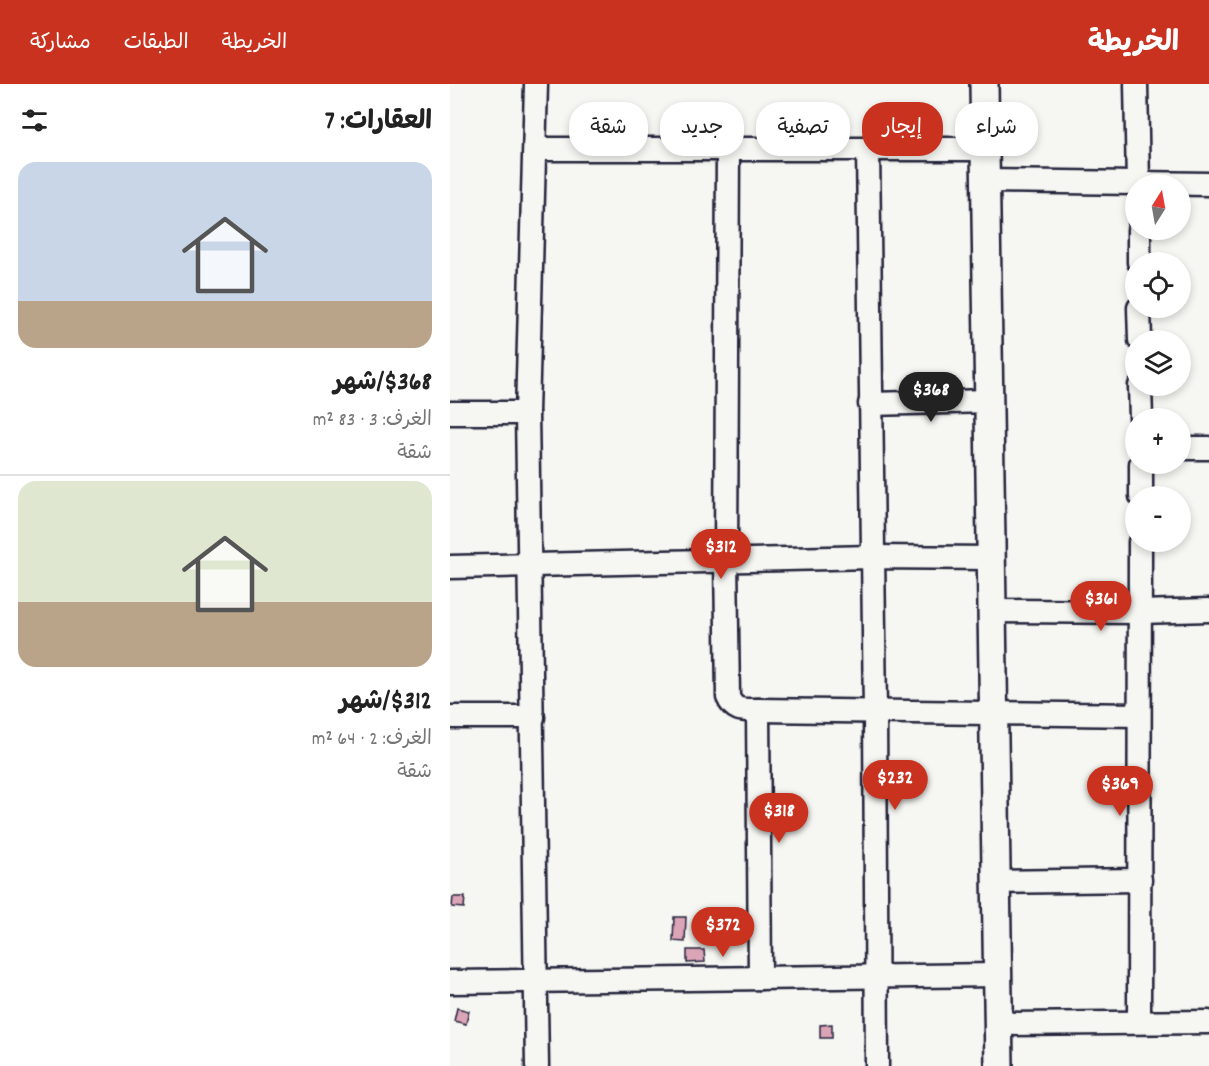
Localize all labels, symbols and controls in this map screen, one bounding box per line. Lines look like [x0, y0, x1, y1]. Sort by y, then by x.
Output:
text: الخريطة [1088, 25, 1179, 65]
text: مشاركة [30, 29, 91, 59]
text: الطبقات [124, 29, 189, 59]
text: الخريطة [222, 29, 287, 59]
chip: شقة [569, 102, 648, 156]
chip: جديد [660, 102, 744, 156]
chip: تصفية [756, 102, 850, 156]
chip: إيجار [862, 102, 943, 156]
chip: شراء [955, 102, 1038, 156]
icon: filters [18, 104, 51, 137]
text: العقارات: 7 [325, 104, 432, 141]
north arrow [1125, 174, 1191, 240]
map controls [1125, 174, 1191, 552]
icon: home [171, 201, 279, 309]
button: locate [1125, 252, 1191, 318]
button: layers [1125, 330, 1191, 396]
text: $368/شهر [333, 365, 432, 402]
pin: $368 [895, 372, 967, 423]
text: $368 [913, 377, 949, 405]
text: الغرف: 3 · 83 m² [313, 407, 432, 435]
button: + [1125, 408, 1191, 474]
text: شقة [397, 440, 432, 468]
button: − [1125, 486, 1191, 552]
icon: home [171, 520, 279, 628]
pin: $312 [685, 529, 757, 580]
text: $312 [705, 534, 737, 562]
pin: $361 [1065, 581, 1137, 632]
text: $361 [1084, 586, 1118, 614]
text: $312/شهر [340, 684, 432, 721]
text: الغرف: 2 · 64 m² [312, 726, 432, 754]
text: شقة [397, 759, 432, 787]
pin: $232 [859, 760, 931, 811]
text: $232 [877, 765, 913, 793]
pin: $369 [1084, 766, 1156, 817]
text: $369 [1101, 771, 1139, 799]
pin: $318 [743, 793, 815, 844]
text: $318 [763, 798, 795, 826]
pin: $372 [687, 907, 759, 958]
text: $372 [705, 912, 741, 940]

